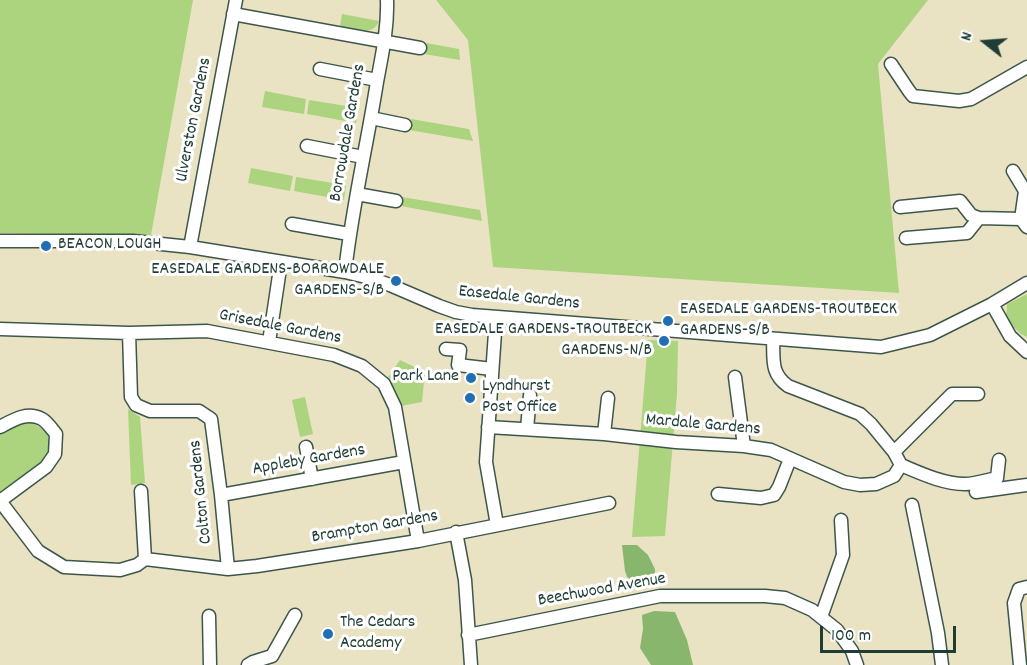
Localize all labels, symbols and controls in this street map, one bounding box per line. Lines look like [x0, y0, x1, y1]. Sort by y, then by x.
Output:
north arrow [955, 12, 1015, 72]
text: N [955, 29, 979, 44]
street label: Ulverston Gardens [172, 56, 218, 184]
street label: Borrowdale Gardens [326, 63, 372, 203]
place label: BEACON LOUGH [58, 235, 161, 257]
marker: BEACON LOUGH [39, 239, 53, 253]
place label: EASEDALE GARDENS-BORROWDALE GARDENS-S/B [151, 260, 384, 302]
marker: EASEDALE GARDENS-BORROWDALE GARDENS-S/B [389, 274, 403, 288]
street label: Easedale Gardens [457, 282, 581, 316]
place label: EASEDALE GARDENS-TROUTBECK GARDENS-S/B [680, 300, 897, 342]
street label: Grisedale Gardens [217, 306, 343, 350]
marker: EASEDALE GARDENS-TROUTBECK GARDENS-S/B [661, 314, 675, 328]
place label: EASEDALE GARDENS-TROUTBECK GARDENS-N/B [435, 320, 652, 362]
marker: EASEDALE GARDENS-TROUTBECK GARDENS-N/B [657, 334, 671, 348]
place label: Park Lane [392, 367, 459, 389]
marker: Park Lane [464, 371, 478, 385]
place label: Lyndhurst Post Office [482, 377, 557, 420]
marker: Lyndhurst Post Office [463, 391, 477, 405]
street label: Mardale Gardens [645, 410, 761, 442]
street label: Colton Gardens [186, 439, 218, 545]
street label: Appleby Gardens [251, 440, 367, 482]
street label: Brampton Gardens [310, 506, 440, 550]
street label: Beechwood Avenue [536, 569, 668, 613]
place label: The Cedars Academy [340, 613, 415, 656]
scale bar [823, 614, 960, 652]
text: 100 m [831, 624, 871, 649]
marker: The Cedars Academy [321, 627, 335, 641]

